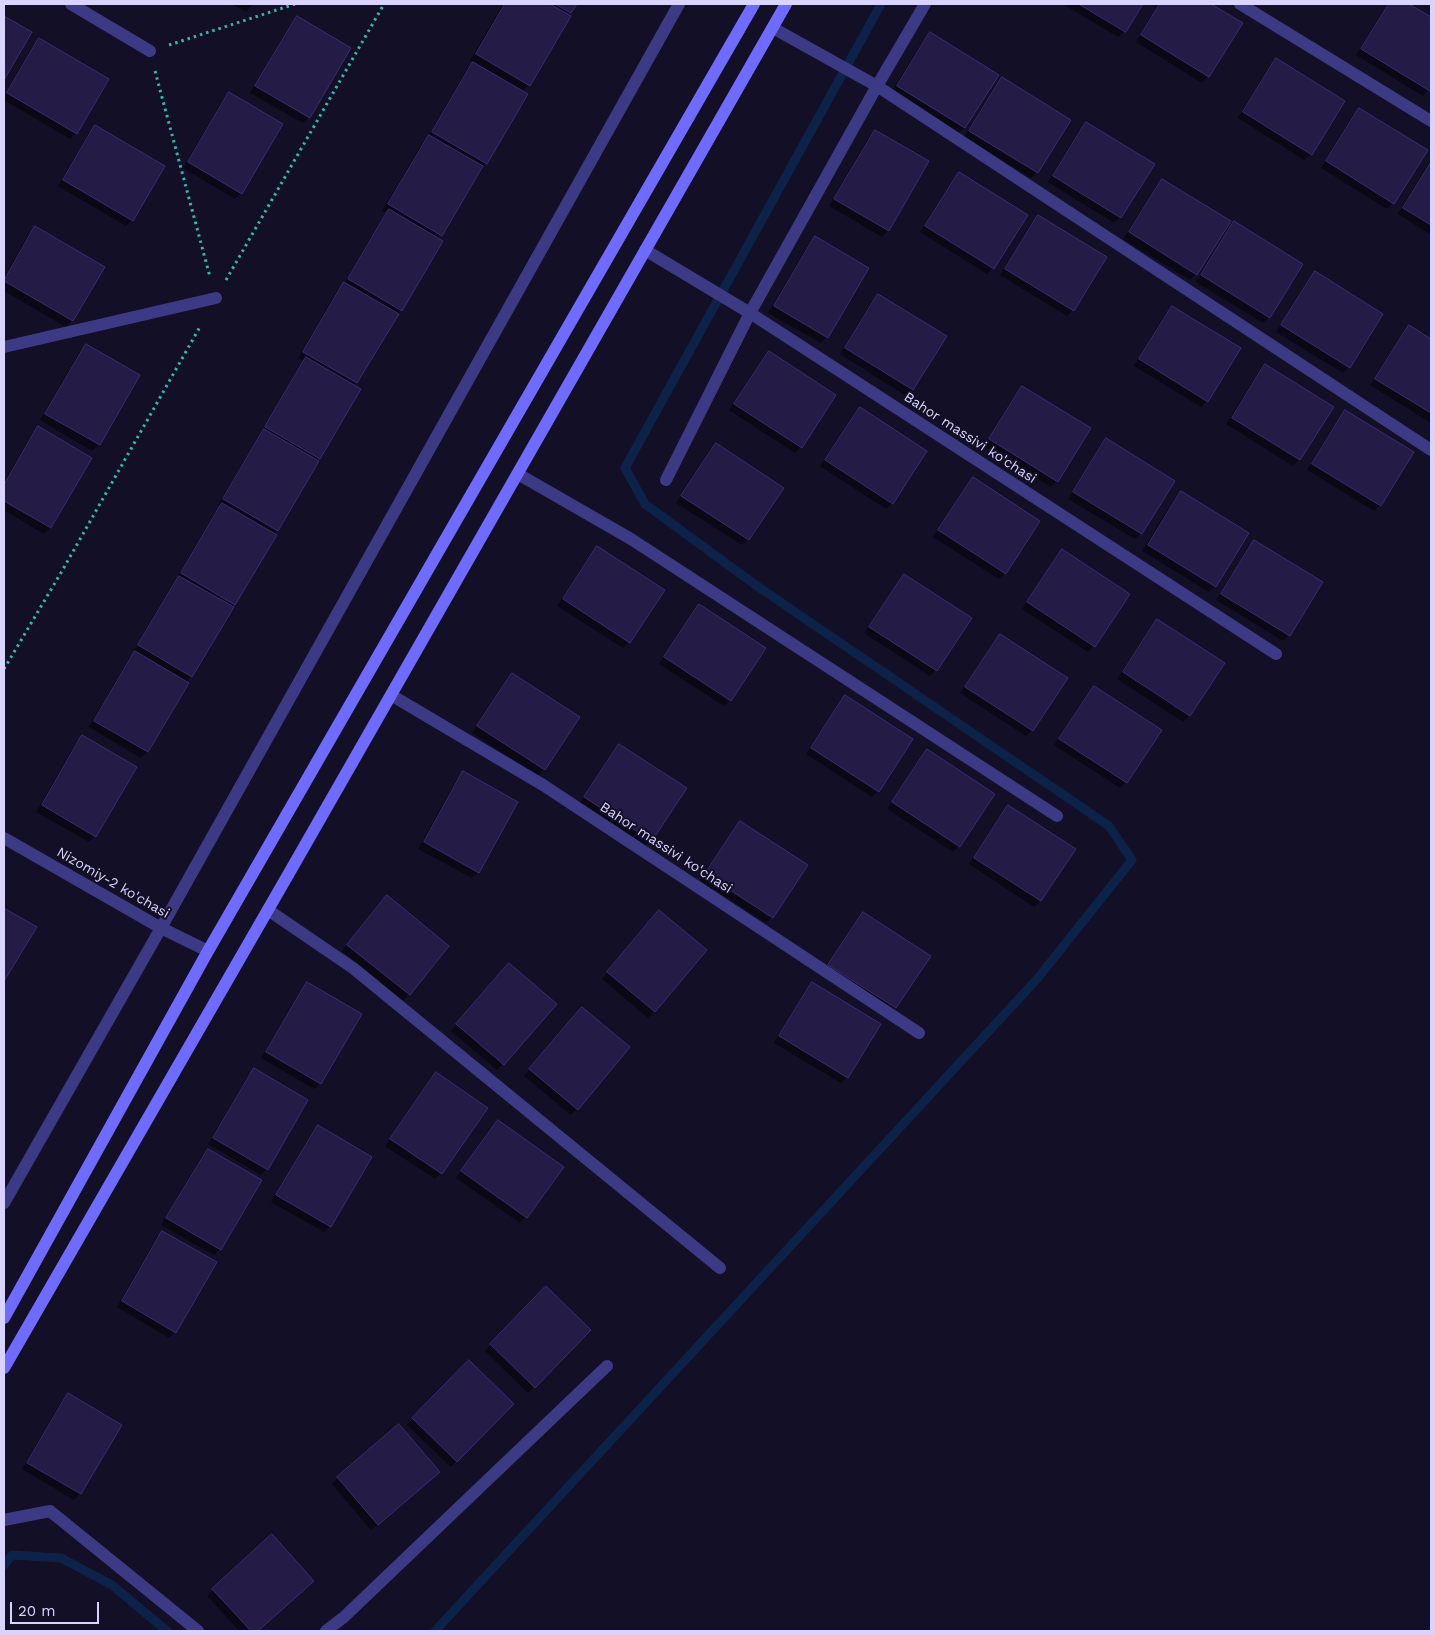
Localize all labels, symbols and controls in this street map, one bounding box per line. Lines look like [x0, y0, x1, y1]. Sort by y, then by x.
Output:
street label: Bahor massivi ko'chasi [901, 389, 1039, 487]
street label: Bahor massivi ko'chasi [597, 799, 735, 897]
street label: Nizomiy-2 ko'chasi [54, 844, 172, 922]
scale bar [12, 1592, 101, 1624]
text: 20 m [18, 1602, 56, 1620]

